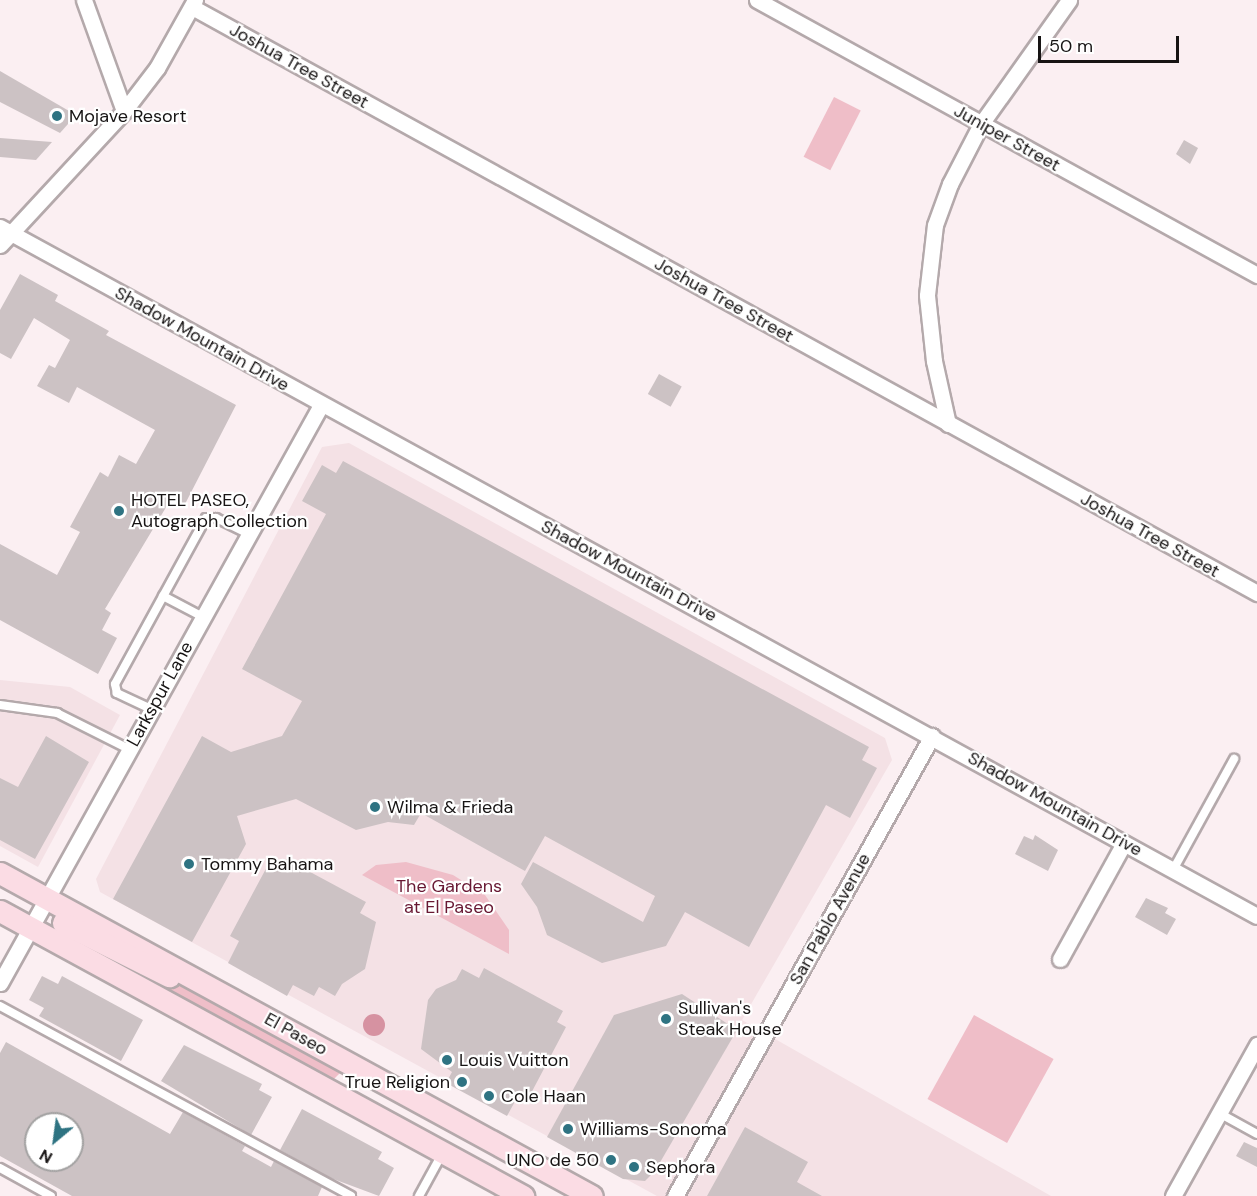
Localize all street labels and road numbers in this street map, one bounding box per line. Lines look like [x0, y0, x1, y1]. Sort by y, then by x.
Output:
street label: Joshua Tree Street [226, 19, 372, 113]
street label: Juniper Street [950, 100, 1064, 176]
street label: Joshua Tree Street [651, 253, 797, 347]
street label: Shadow Mountain Drive [111, 282, 293, 396]
street label: Joshua Tree Street [1077, 488, 1223, 582]
street label: Shadow Mountain Drive [537, 515, 721, 627]
street label: Larkspur Lane [122, 638, 198, 750]
street label: Shadow Mountain Drive [964, 747, 1146, 861]
street label: San Pablo Avenue [785, 849, 875, 989]
street label: El Paseo [261, 1008, 331, 1060]

